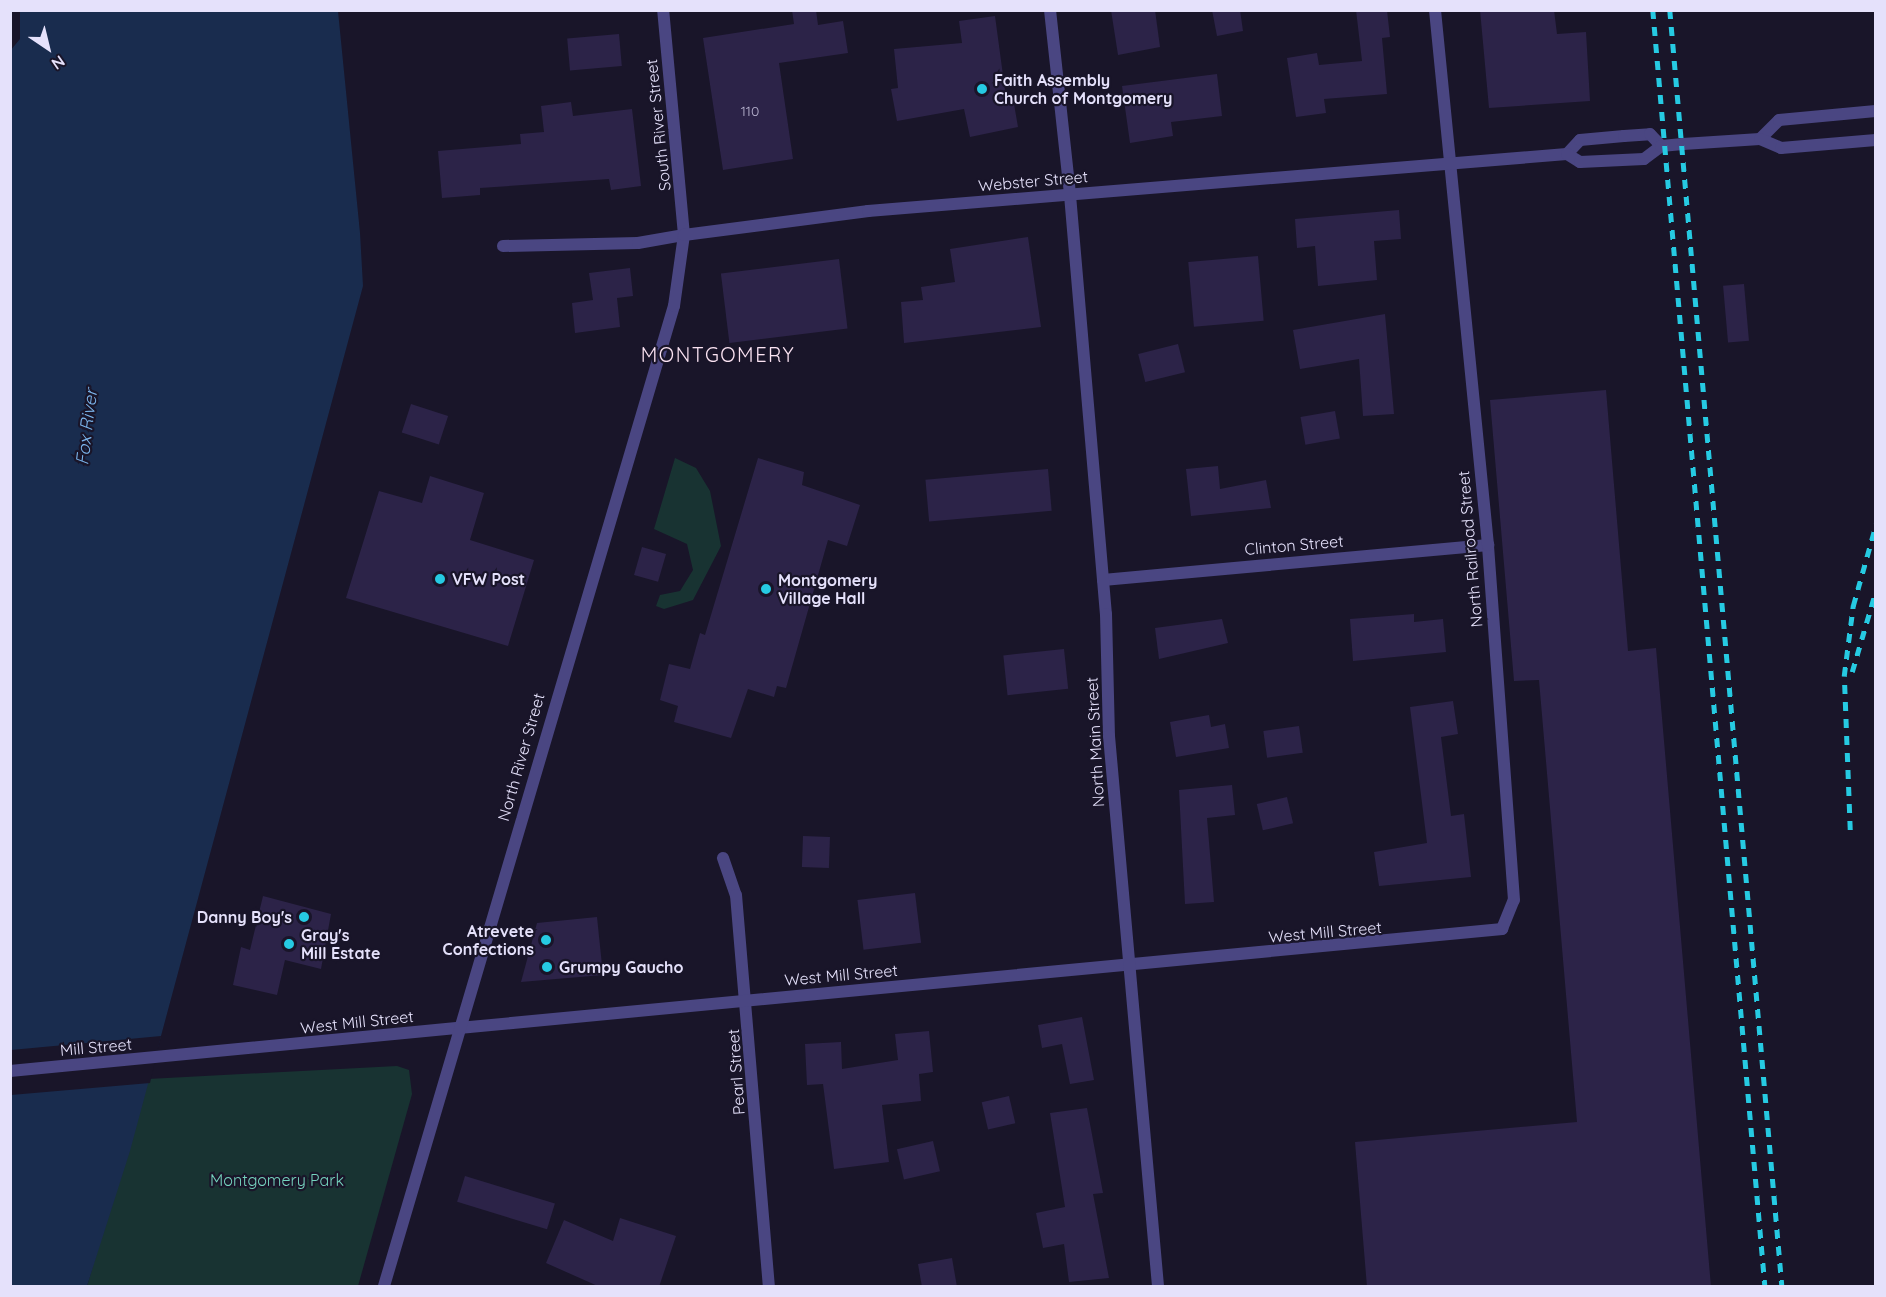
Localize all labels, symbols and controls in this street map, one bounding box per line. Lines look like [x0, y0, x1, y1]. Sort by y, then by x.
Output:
north arrow [18, 18, 78, 78]
text: N [48, 51, 69, 74]
street label: South River Street [642, 58, 674, 192]
place label: Faith Assembly Church of Montgomery [994, 70, 1173, 108]
marker: Faith Assembly Church of Montgomery [975, 82, 989, 96]
house number: 110 [741, 103, 759, 119]
street label: Webster Street [977, 167, 1089, 195]
district label: MONTGOMERY [641, 342, 795, 366]
water label: Fox River [72, 388, 102, 466]
street label: North Railroad Street [1454, 470, 1486, 628]
street label: Clinton Street [1244, 531, 1344, 559]
place label: VFW Post [452, 569, 525, 589]
place label: Montgomery Village Hall [778, 570, 877, 608]
marker: VFW Post [433, 572, 447, 586]
marker: Montgomery Village Hall [759, 582, 773, 596]
street label: North Main Street [1082, 677, 1108, 807]
street label: North River Street [494, 691, 548, 823]
place label: Danny Boy's [197, 907, 292, 927]
marker: Danny Boy's [297, 910, 311, 924]
street label: West Mill Street [1268, 917, 1382, 947]
place label: Atrevete Confections [443, 921, 534, 959]
place label: Gray's Mill Estate [301, 925, 380, 963]
marker: Atrevete Confections [539, 933, 553, 947]
marker: Gray's Mill Estate [282, 937, 296, 951]
place label: Grumpy Gaucho [559, 957, 683, 977]
marker: Grumpy Gaucho [540, 960, 554, 974]
street label: West Mill Street [784, 960, 898, 990]
street label: West Mill Street [299, 1007, 415, 1037]
street label: Pearl Street [723, 1028, 749, 1116]
street label: Mill Street [59, 1034, 133, 1060]
park label: Montgomery Park [210, 1170, 344, 1190]

